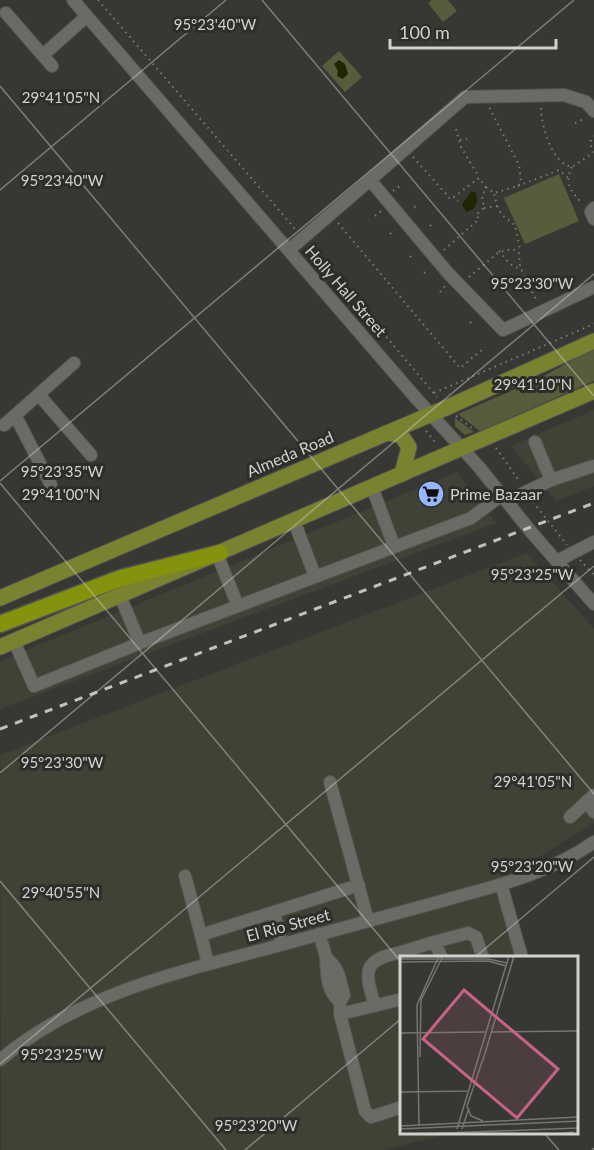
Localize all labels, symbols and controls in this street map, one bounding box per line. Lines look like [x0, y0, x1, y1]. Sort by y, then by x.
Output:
scale bar [390, 12, 556, 50]
text: 95°23'40"W [174, 15, 257, 33]
text: 100 m [399, 21, 450, 43]
text: 29°41'05"N [22, 88, 100, 106]
text: 95°23'40"W [21, 171, 104, 189]
street label: Holly Hall Street [302, 241, 391, 340]
text: 95°23'30"W [491, 274, 574, 292]
text: 29°41'10"N [494, 375, 572, 393]
street label: Almeda Road [243, 427, 336, 480]
text: 95°23'35"W [21, 462, 104, 480]
supermarket icon: Prime Bazaar [416, 479, 446, 509]
place label: Prime Bazaar [450, 484, 542, 503]
text: 29°41'00"N [22, 485, 100, 503]
text: 95°23'25"W [491, 565, 574, 583]
text: 95°23'30"W [21, 753, 104, 771]
text: 29°41'05"N [494, 772, 572, 790]
text: 95°23'20"W [491, 857, 574, 875]
text: 29°40'55"N [22, 883, 100, 901]
street label: El Rio Street [244, 904, 332, 945]
inset map [400, 956, 579, 1135]
text: 95°23'25"W [21, 1045, 104, 1063]
text: 95°23'20"W [215, 1116, 298, 1134]

